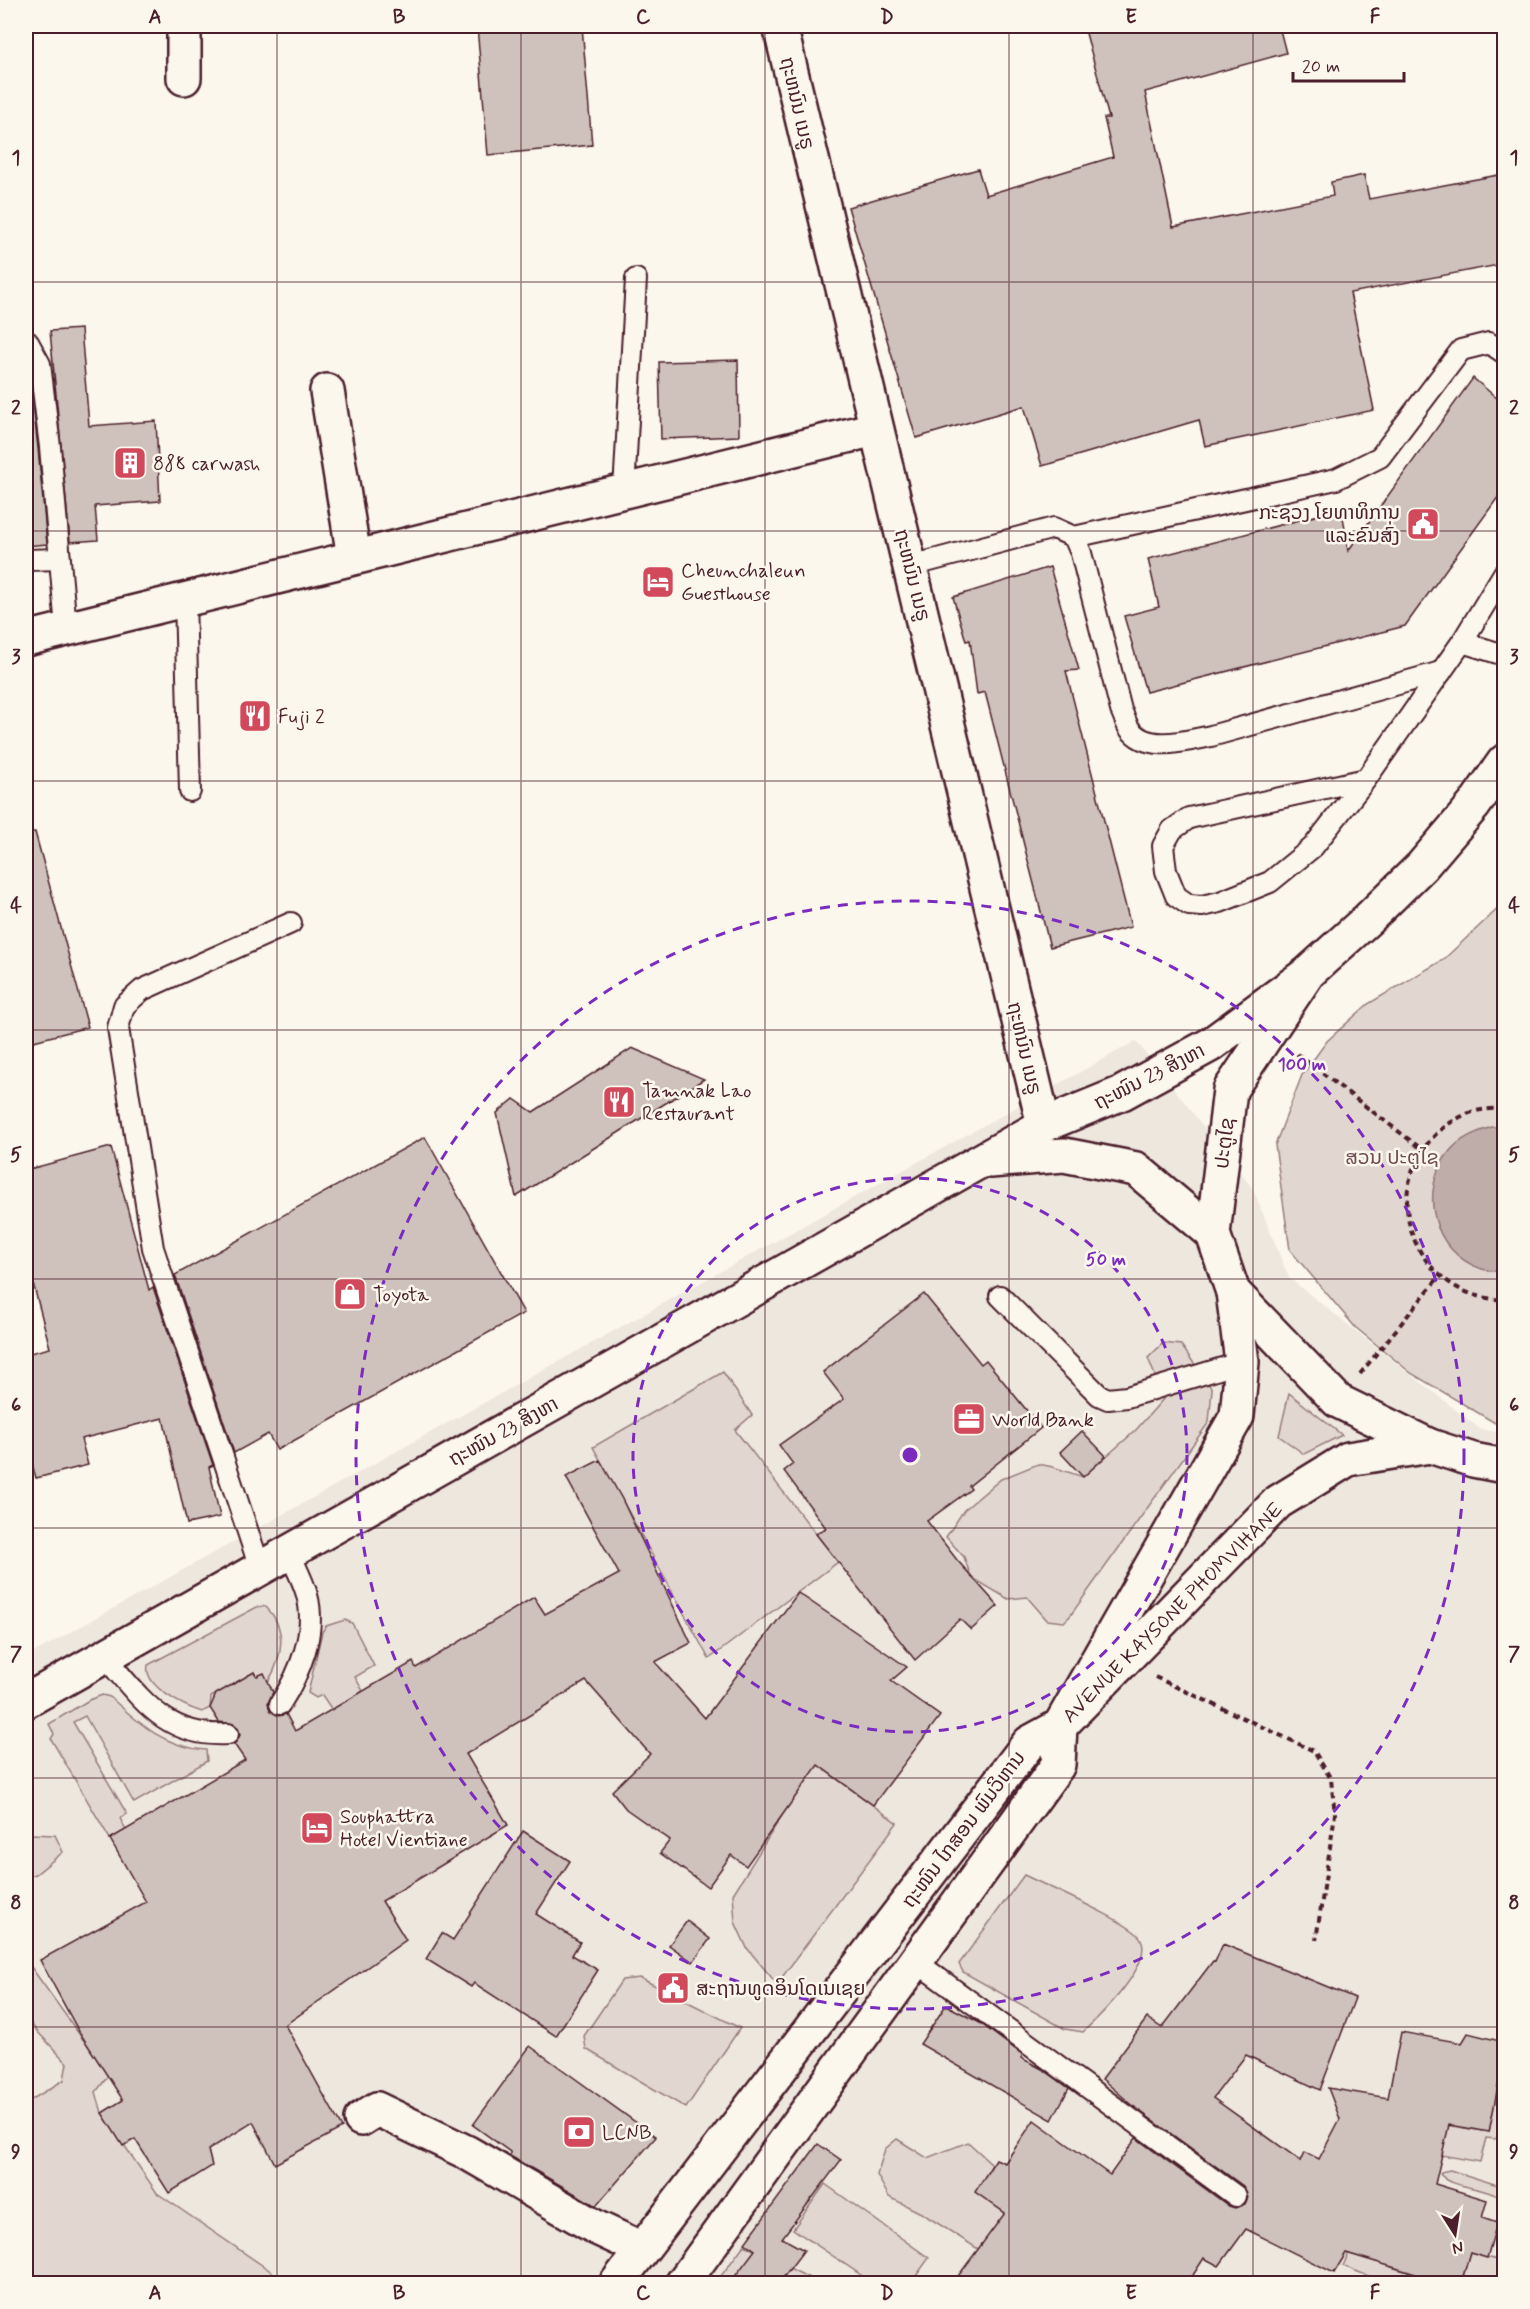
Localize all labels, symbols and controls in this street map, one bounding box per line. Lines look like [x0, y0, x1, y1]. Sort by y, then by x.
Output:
text: A [148, 4, 162, 31]
text: B [393, 4, 406, 31]
text: C [636, 4, 651, 31]
text: D [880, 4, 894, 31]
text: E [1125, 4, 1137, 31]
text: F [1370, 4, 1381, 31]
scale bar [1293, 45, 1404, 83]
street label: ຖະຫນົນ ເນຣູ [773, 54, 820, 152]
text: 20 m [1302, 55, 1340, 79]
text: 1 [12, 145, 20, 172]
text: 1 [1510, 145, 1518, 172]
text: 2 [11, 395, 21, 422]
text: 2 [1509, 395, 1519, 422]
building icon: 888 carwash [112, 445, 148, 481]
place label: 888 carwash [153, 451, 260, 478]
place label: ກະຊວງ ໂຍທາທິການ ແລະຂົນສົ່ງ [1259, 500, 1400, 550]
public building icon: ກະຊວງ ໂຍທາທິການ ແລະຂົນສົ່ງ [1405, 506, 1441, 542]
street label: ຖະຫນົນ ເນຣູ [887, 526, 936, 624]
place label: Cheunchaleun Guesthouse [681, 558, 806, 608]
hotel icon: Cheunchaleun Guesthouse [640, 564, 676, 600]
text: 3 [11, 644, 21, 671]
text: 3 [1509, 644, 1519, 671]
restaurant icon: Fuji 2 [237, 698, 273, 734]
place label: Fuji 2 [278, 704, 325, 731]
text: 4 [10, 893, 22, 920]
text: 4 [1508, 893, 1520, 920]
street label: ຖະຫນົນ ເນຣູ [1000, 999, 1047, 1097]
street label: ຖະໜົນ 23 ສິງຫາ [1089, 1038, 1210, 1117]
text: 100 m [1278, 1053, 1326, 1077]
place label: Tamnak Lao Restaurant [642, 1078, 751, 1128]
restaurant icon: Tamnak Lao Restaurant [601, 1084, 637, 1120]
street label: ປະຕູໄຊ [1209, 1116, 1242, 1170]
text: 5 [10, 1142, 22, 1169]
text: 5 [1508, 1142, 1520, 1169]
park label: ສວນ ປະຕູໄຊ [1345, 1145, 1439, 1172]
text: 50 m [1086, 1248, 1126, 1272]
shop icon: Toyota [332, 1276, 368, 1312]
place label: Toyota [373, 1282, 430, 1309]
street label: ຖະໜົນ 23 ສິງຫາ [444, 1391, 563, 1474]
text: 6 [11, 1392, 21, 1419]
text: 6 [1509, 1392, 1519, 1419]
office icon: World Bank [951, 1401, 987, 1437]
place label: World Bank [992, 1407, 1094, 1434]
centre of rings [900, 1445, 920, 1465]
street label: AVENUE KAYSONE PHOMVIHANE [1057, 1497, 1289, 1729]
text: 7 [10, 1641, 22, 1668]
text: 7 [1508, 1641, 1520, 1668]
street label: ຖະໜົນ ໄກສອນ ພົມວິຫານ [896, 1746, 1032, 1914]
place label: Souphattra Hotel Vientiane [340, 1804, 468, 1854]
hotel icon: Souphattra Hotel Vientiane [299, 1810, 335, 1846]
text: 8 [10, 1890, 22, 1917]
text: 8 [1508, 1890, 1520, 1917]
public building icon: ສະຖານທູດອິນໂດເນເຊຍ [655, 1970, 691, 2006]
place label: ສະຖານທູດອິນໂດເນເຊຍ [696, 1976, 866, 2003]
bank icon: LCNB [561, 2114, 597, 2150]
place label: LCNB [602, 2120, 652, 2147]
text: 9 [11, 2139, 21, 2166]
text: 9 [1509, 2139, 1519, 2166]
north arrow [1425, 2204, 1485, 2264]
text: N [1450, 2236, 1465, 2259]
text: A [148, 2280, 162, 2307]
text: B [393, 2280, 406, 2307]
text: C [636, 2280, 651, 2307]
text: D [880, 2280, 894, 2307]
text: E [1125, 2280, 1137, 2307]
text: F [1370, 2280, 1381, 2307]

